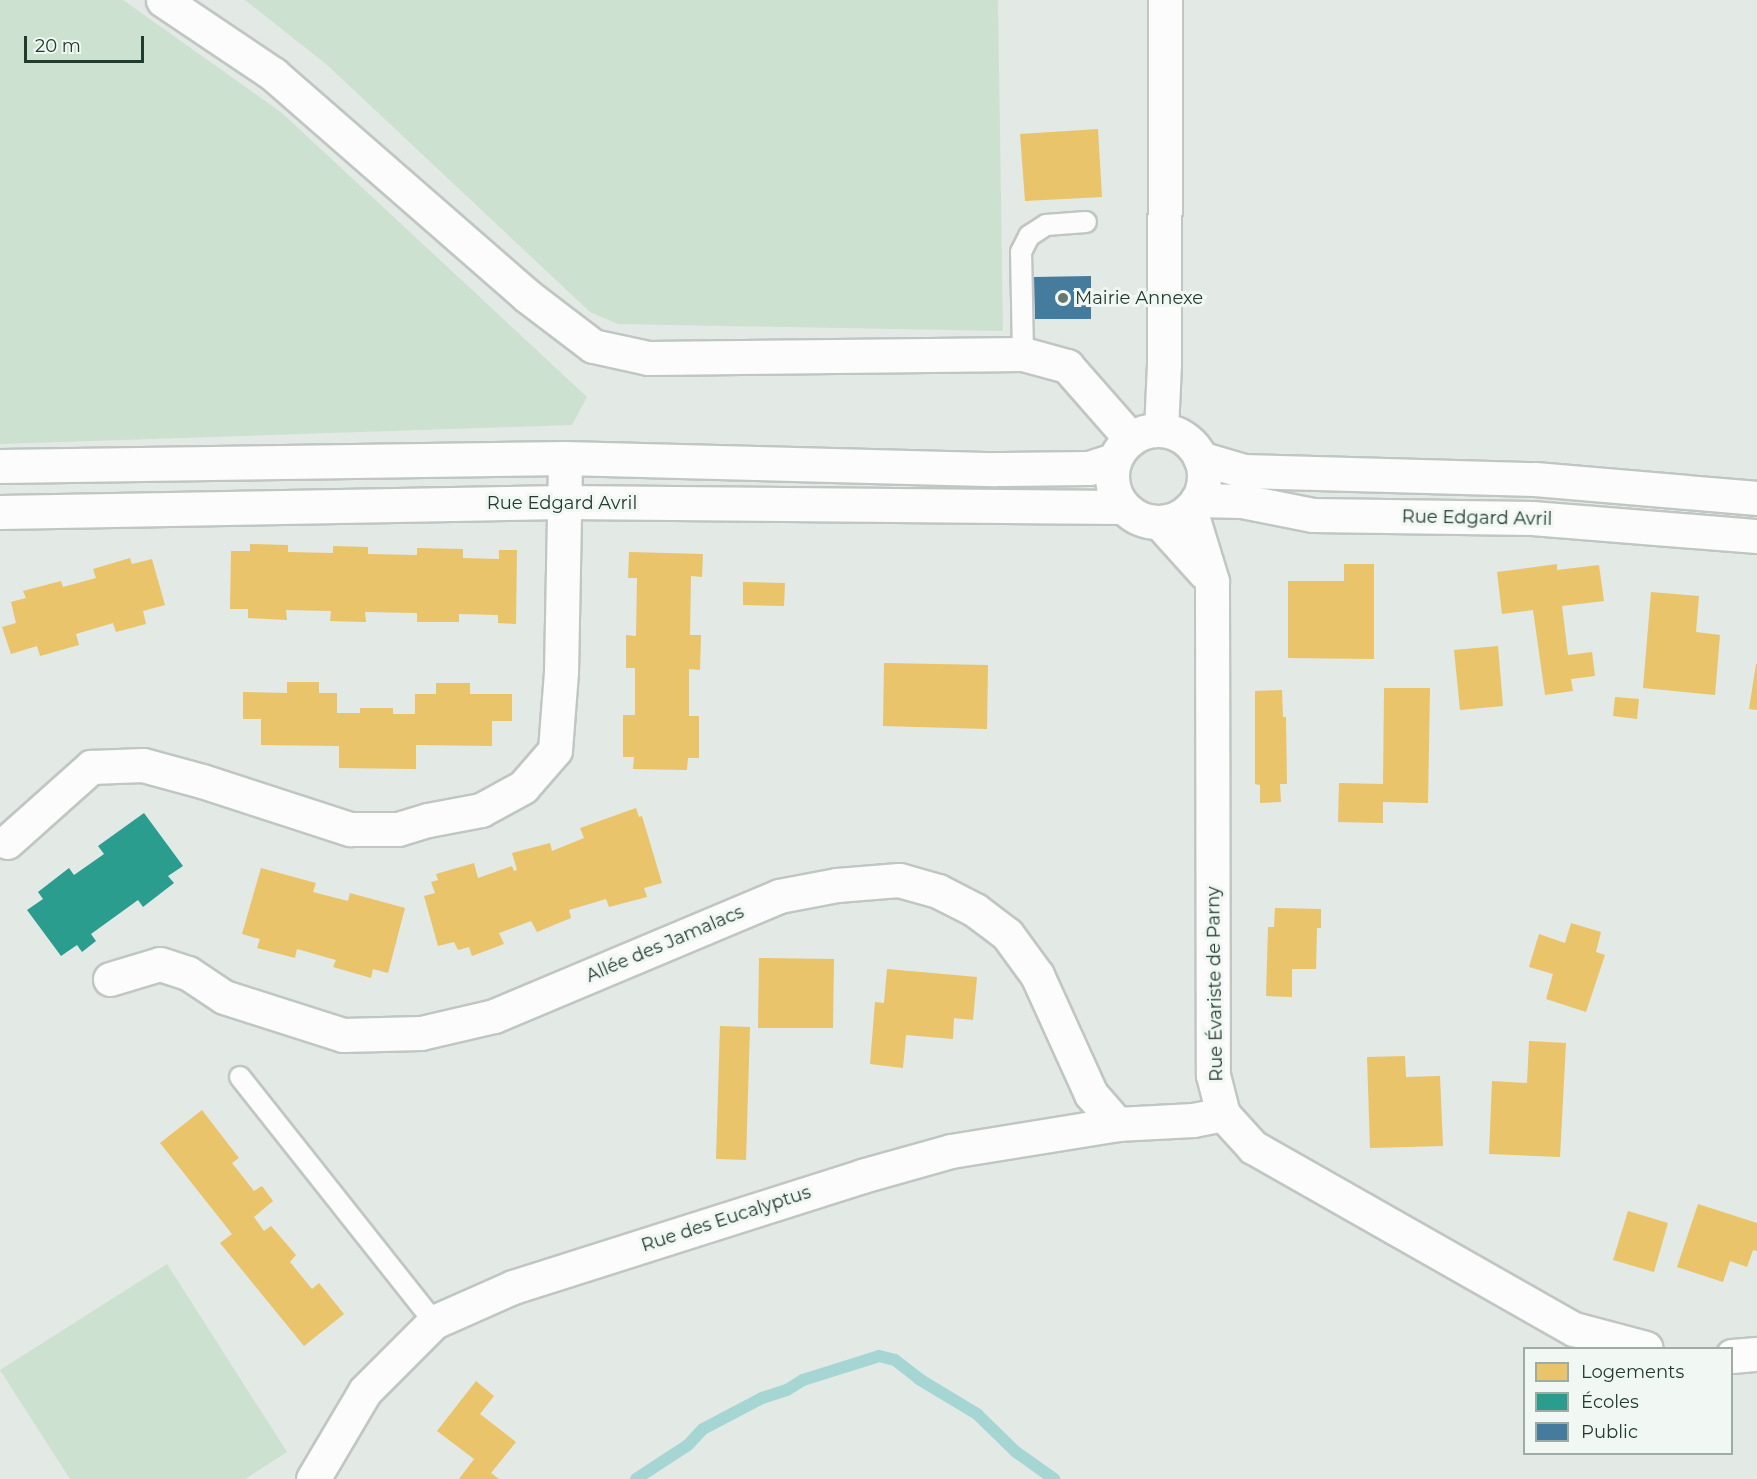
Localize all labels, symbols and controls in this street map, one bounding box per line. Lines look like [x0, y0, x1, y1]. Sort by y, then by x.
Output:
scale bar [27, 24, 147, 62]
text: 20 m [35, 35, 81, 57]
place label: Mairie Annexe [1075, 287, 1203, 309]
marker: Mairie Annexe [1056, 291, 1070, 305]
street label: Rue Edgard Avril [487, 492, 637, 514]
street label: Rue Edgard Avril [1402, 506, 1552, 530]
street label: Rue Évariste de Parny [1202, 886, 1228, 1082]
street label: Allée des Jamalacs [583, 901, 747, 987]
street label: Rue des Eucalyptus [639, 1181, 813, 1257]
legend [1523, 1347, 1733, 1455]
text: Logements [1581, 1361, 1684, 1383]
text: Écoles [1581, 1391, 1639, 1413]
text: Public [1581, 1421, 1638, 1443]

